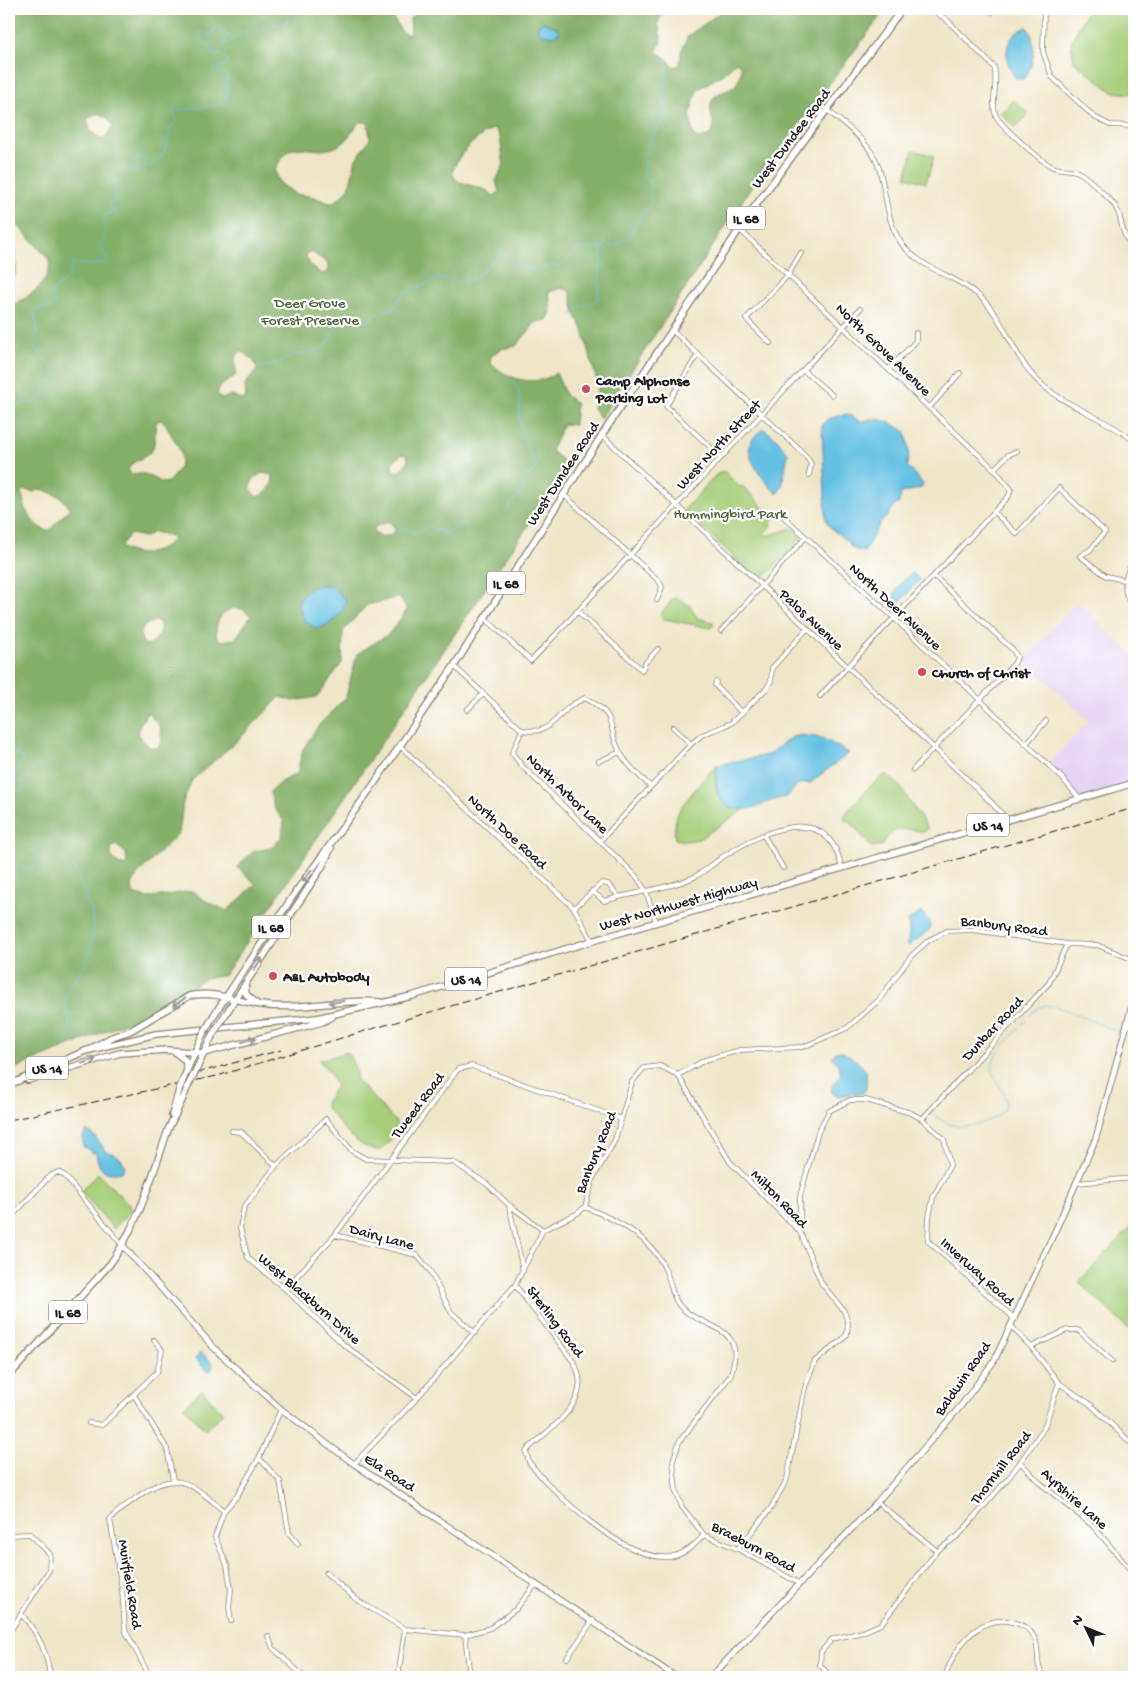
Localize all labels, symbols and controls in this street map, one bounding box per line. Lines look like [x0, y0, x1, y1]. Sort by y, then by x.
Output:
street label: West Dundee Road [748, 85, 836, 193]
road number: IL 68 [727, 207, 765, 230]
park label: Deer Grove Forest Preserve [260, 295, 359, 330]
street label: North Grove Avenue [831, 300, 934, 401]
place label: Camp Alphonse Parking Lot [595, 373, 691, 408]
marker: Camp Alphonse Parking Lot [580, 383, 592, 395]
street label: West North Street [673, 395, 767, 494]
street label: West Dundee Road [523, 418, 605, 529]
park label: Hummingbird Park [673, 506, 788, 524]
street label: North Deer Avenue [845, 560, 945, 655]
road number: IL 68 [487, 572, 525, 594]
street label: Palos Avenue [774, 585, 847, 655]
place label: Church of Christ [931, 665, 1031, 683]
marker: Church of Christ [916, 666, 928, 678]
street label: North Arbor Lane [521, 750, 612, 839]
street label: North Doe Road [463, 791, 551, 875]
road number: US 14 [967, 814, 1009, 836]
one-way arrow [302, 869, 312, 883]
street label: West Northwest Highway [598, 874, 760, 936]
street label: Banbury Road [958, 913, 1049, 941]
road number: IL 68 [252, 916, 290, 939]
one-way arrow [253, 957, 263, 971]
road number: US 14 [445, 968, 487, 991]
place label: A&L Autobody [282, 969, 370, 987]
marker: A&L Autobody [267, 970, 279, 982]
street label: Dunbar Road [958, 992, 1029, 1066]
one-way arrow [172, 997, 186, 1007]
one-way arrow [328, 997, 344, 1007]
one-way arrow [240, 1035, 256, 1045]
road number: US 14 [26, 1056, 68, 1080]
one-way arrow [81, 1056, 96, 1065]
street label: Tweed Road [387, 1069, 450, 1144]
street label: Banbury Road [572, 1108, 622, 1197]
street label: Milton Road [746, 1166, 812, 1233]
street label: Dairy Lane [346, 1220, 416, 1255]
street label: Inverway Road [936, 1234, 1019, 1311]
street label: West Blackburn Drive [254, 1250, 364, 1349]
street label: Sterling Road [522, 1283, 588, 1362]
road number: IL 68 [49, 1300, 87, 1324]
street label: Baldwin Road [931, 1338, 996, 1421]
street label: Thornhill Road [967, 1427, 1037, 1509]
street label: Ela Road [360, 1451, 419, 1497]
street label: Ayrshire Lane [1037, 1465, 1111, 1534]
street label: Braeburn Road [707, 1518, 799, 1578]
street label: Muirfield Road [113, 1538, 145, 1631]
north arrow [1060, 1604, 1110, 1654]
text: N [1069, 1612, 1088, 1630]

